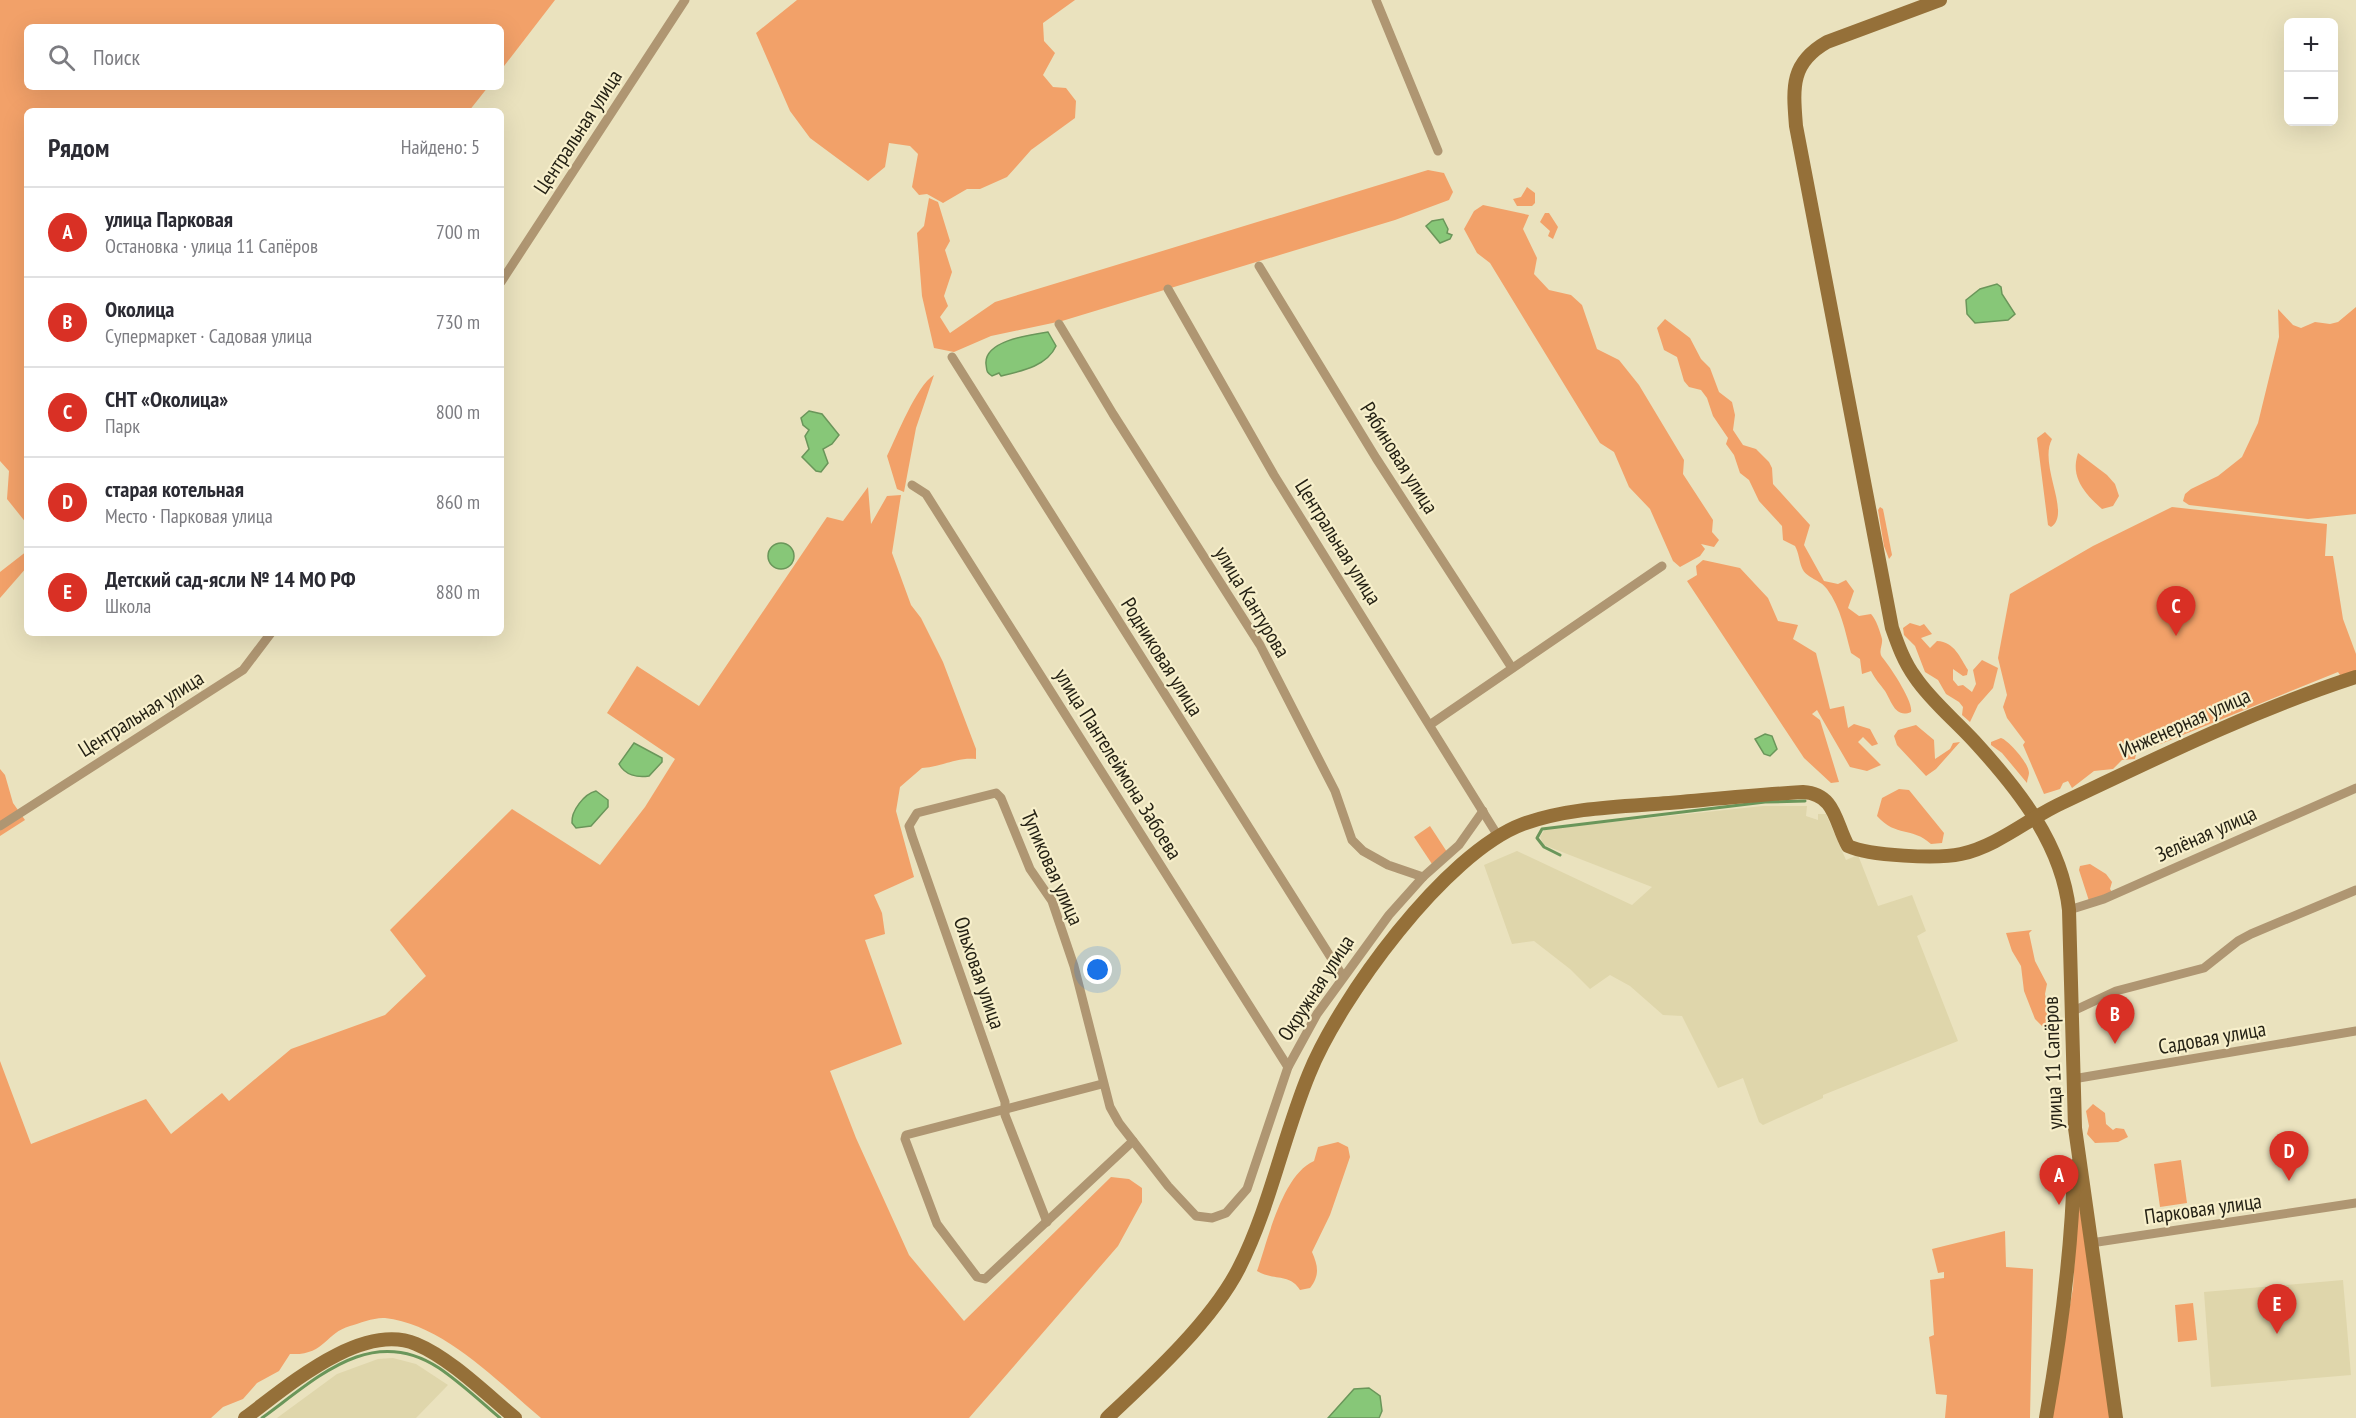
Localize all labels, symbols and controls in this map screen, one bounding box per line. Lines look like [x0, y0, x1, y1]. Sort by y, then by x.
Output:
map controls [2284, 18, 2338, 126]
button: + [2284, 18, 2338, 72]
search box [24, 24, 504, 90]
icon: search [45, 41, 78, 74]
text: Поиск [93, 43, 140, 71]
street label: Центральная улица [527, 65, 628, 199]
button: − [2284, 72, 2338, 126]
text: Рядом [48, 131, 109, 164]
text: Найдено: 5 [401, 134, 480, 160]
text: улица Парковая [105, 205, 233, 233]
text: A [62, 219, 73, 245]
text: 700 m [436, 219, 480, 245]
text: Остановка · улица 11 Сапёров [105, 233, 318, 259]
text: Околица [105, 295, 174, 323]
text: B [63, 309, 72, 335]
text: 730 m [436, 309, 480, 335]
text: Супермаркет · Садовая улица [105, 323, 312, 349]
text: СНТ «Околица» [105, 385, 228, 413]
street label: Рябиновая улица [1354, 397, 1444, 519]
text: C [63, 399, 72, 425]
text: 800 m [436, 399, 480, 425]
text: Парк [105, 413, 140, 439]
street label: Центральная улица [1289, 474, 1388, 609]
text: старая котельная [105, 475, 244, 503]
text: D [62, 489, 73, 515]
text: 860 m [436, 489, 480, 515]
text: Место · Парковая улица [105, 503, 273, 529]
street label: улица Кантурова [1209, 541, 1296, 662]
text: Детский сад-ясли № 14 МО РФ [105, 565, 355, 593]
text: E [63, 579, 72, 605]
text: 880 m [436, 579, 480, 605]
pin: C [2156, 586, 2196, 636]
street label: Родниковая улица [1115, 592, 1210, 721]
text: Школа [105, 593, 151, 619]
street label: улица Пантелеймона Забоева [1049, 663, 1188, 864]
street label: Центральная улица [73, 664, 208, 763]
street label: Инженерная улица [2115, 682, 2254, 763]
street label: Зелёная улица [2151, 799, 2260, 868]
street label: Тупиковая улица [1015, 806, 1090, 929]
street label: Ольховая улица [948, 913, 1011, 1032]
street label: Окружная улица [1271, 930, 1360, 1046]
your location [1083, 955, 1112, 984]
pin: B [2096, 994, 2134, 1044]
street label: улица 11 Сапёров [2037, 996, 2068, 1130]
street label: Садовая улица [2156, 1015, 2268, 1060]
pin: D [2270, 1132, 2308, 1181]
pin: A [2040, 1156, 2078, 1205]
street label: Парковая улица [2143, 1187, 2263, 1230]
pin: E [2258, 1284, 2296, 1334]

